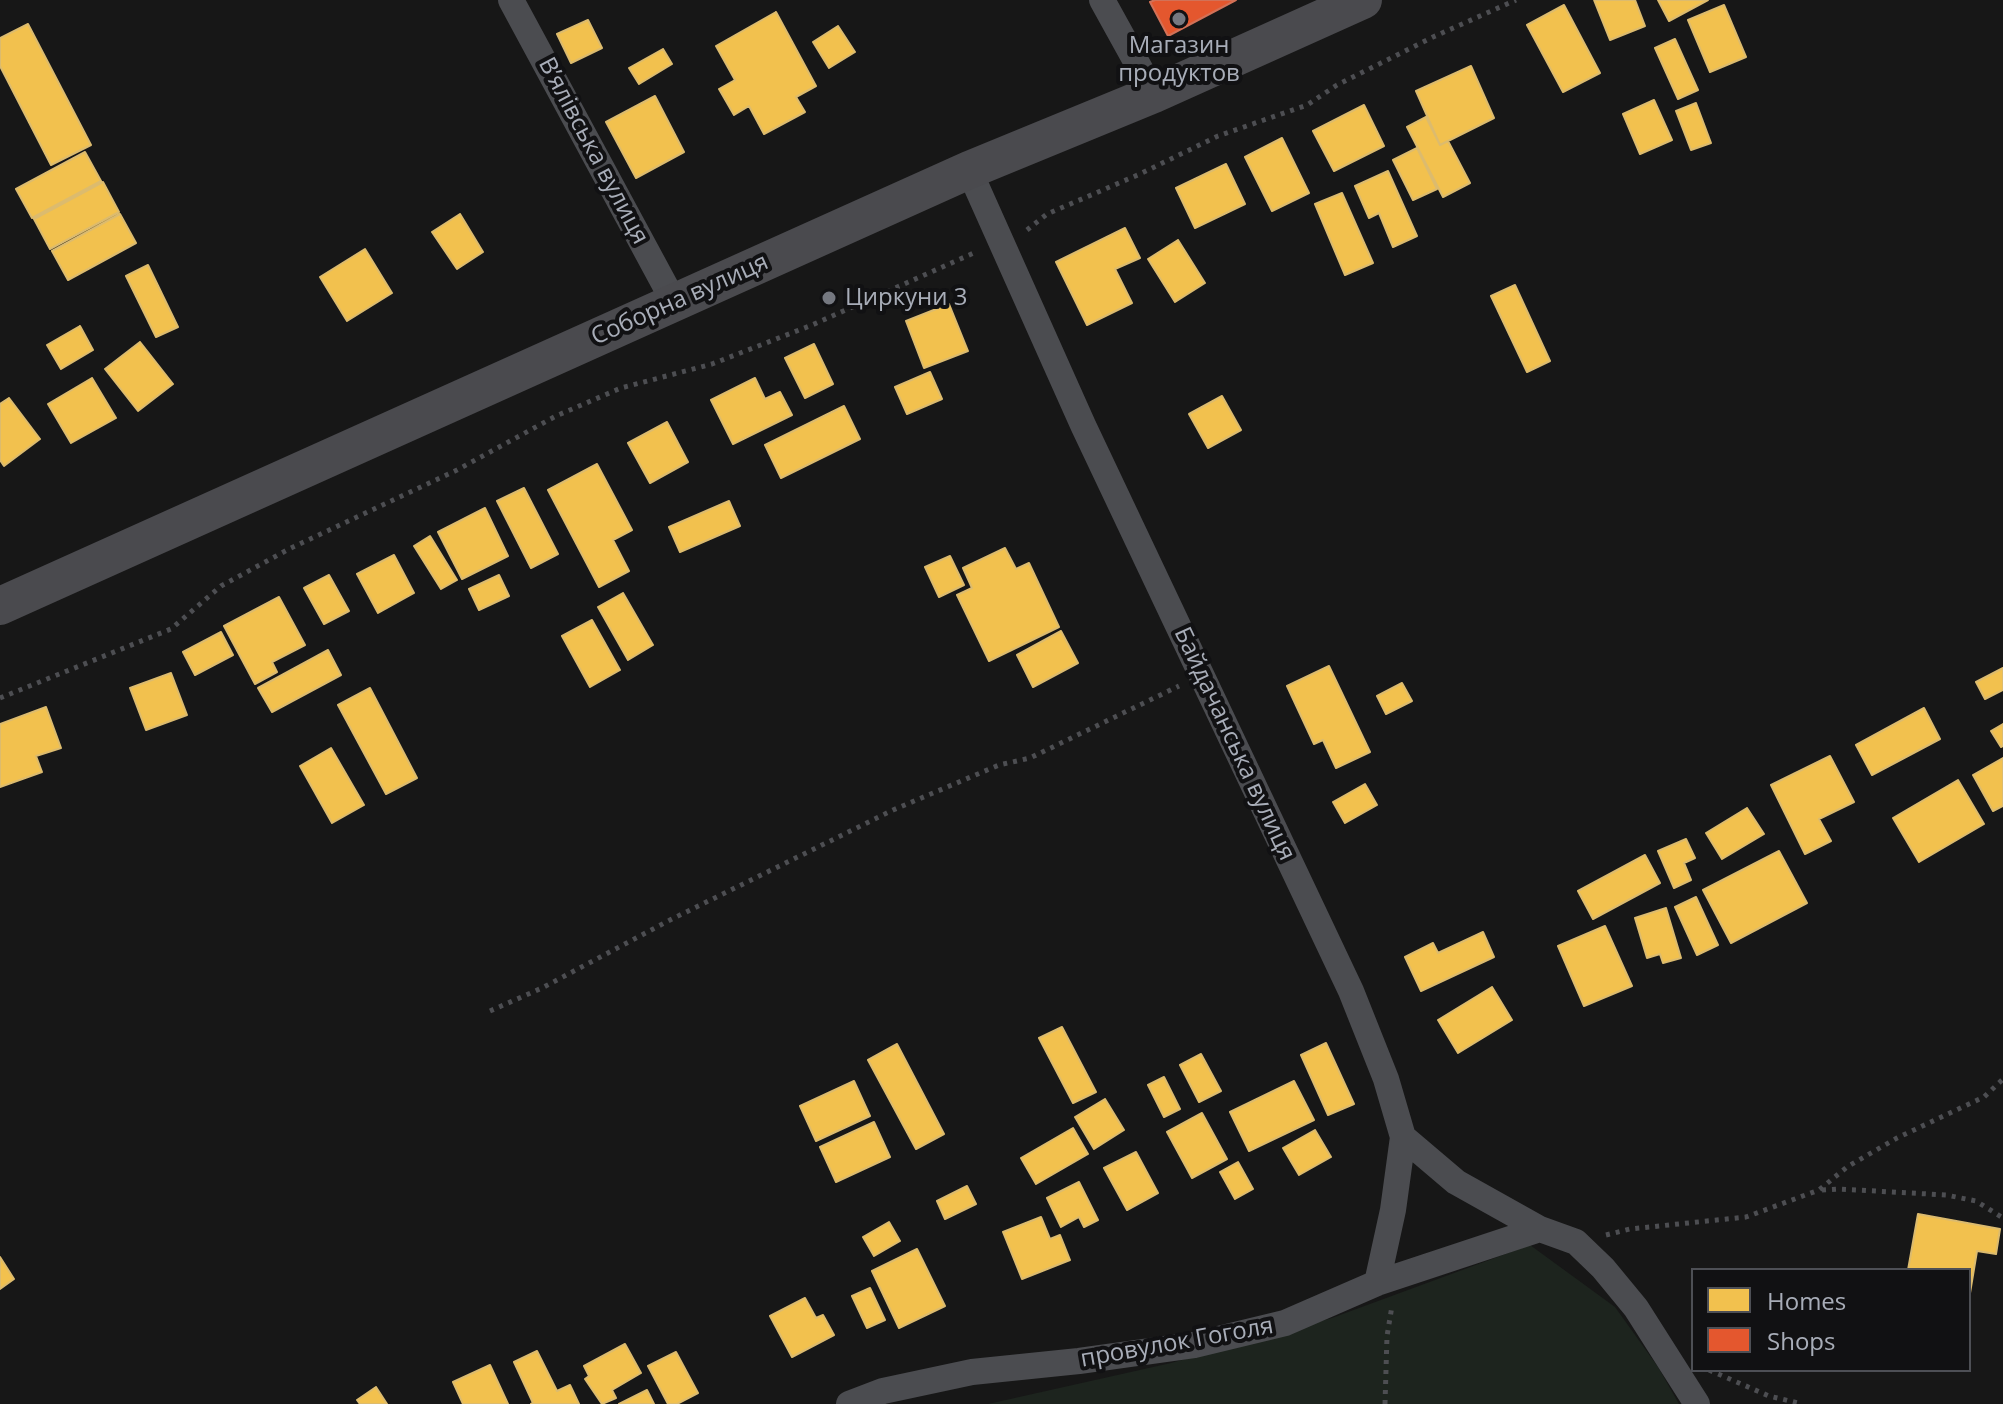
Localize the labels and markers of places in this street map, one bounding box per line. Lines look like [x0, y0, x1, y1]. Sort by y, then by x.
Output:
marker: Магазин продуктов [1170, 10, 1188, 28]
place label: Магазин продуктов [1118, 32, 1240, 88]
place label: Циркуни 3 [845, 284, 967, 312]
marker: Циркуни 3 [820, 289, 838, 307]

